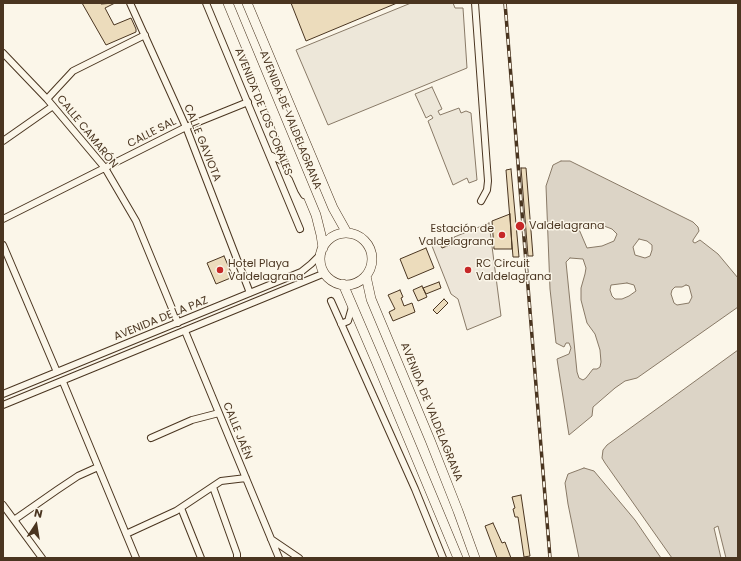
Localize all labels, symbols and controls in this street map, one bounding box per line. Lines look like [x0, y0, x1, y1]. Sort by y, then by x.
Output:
street label: AVENIDA DE LOS CORALES [231, 46, 295, 178]
street label: AVENIDA DE VALDELAGRANA [256, 49, 324, 191]
street label: CALLE CAMARÓN [54, 93, 120, 171]
street label: CALLE GAVIOTA [181, 102, 223, 184]
street label: CALLE SAL [126, 115, 178, 151]
place label: Valdelagrana [529, 219, 604, 233]
marker: Valdelagrana [514, 220, 526, 232]
place label: Estación de Valdelagrana [419, 222, 494, 248]
marker: Estación de Valdelagrana [497, 230, 507, 240]
place label: Hotel Playa Valdelagrana [228, 257, 303, 283]
place label: RC Circuit Valdelagrana [476, 257, 551, 283]
marker: Hotel Playa Valdelagrana [215, 265, 225, 275]
marker: RC Circuit Valdelagrana [463, 265, 473, 275]
street label: AVENIDA DE LA PAZ [112, 294, 210, 344]
street label: AVENIDA DE VALDELAGRANA [397, 341, 465, 483]
street label: CALLE JAÉN [220, 400, 254, 462]
north arrow [16, 505, 56, 545]
text: N [33, 505, 44, 522]

